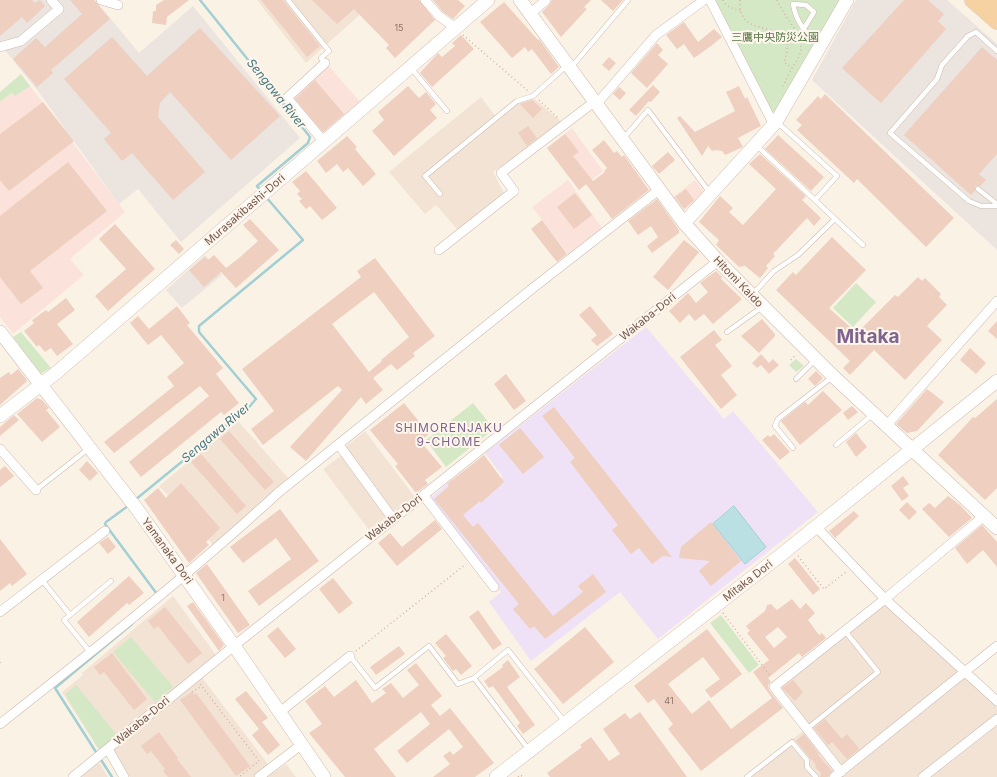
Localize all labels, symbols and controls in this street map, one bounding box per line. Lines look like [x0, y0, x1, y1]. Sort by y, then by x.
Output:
house number: 15 [394, 23, 404, 33]
park label: 三鷹中央防災公園 [731, 31, 819, 45]
water label: Sengawa River [244, 56, 308, 132]
street label: Murasakibashi-Dori [202, 172, 288, 248]
street label: Hitomi Kaido [710, 254, 766, 310]
street label: Wakaba-Dori [617, 290, 679, 344]
district label: Mitaka [837, 326, 899, 348]
water label: Sengawa River [179, 400, 253, 466]
district label: SHIMORENJAKU 9-CHOME [395, 421, 503, 449]
street label: Wakaba-Dori [363, 492, 425, 544]
street label: Yamanaka Dori [139, 515, 195, 587]
street label: Mitaka Dori [721, 558, 775, 604]
house number: 1 [221, 593, 225, 603]
street label: Wakaba-Dori [112, 694, 172, 748]
house number: 41 [664, 696, 674, 706]

